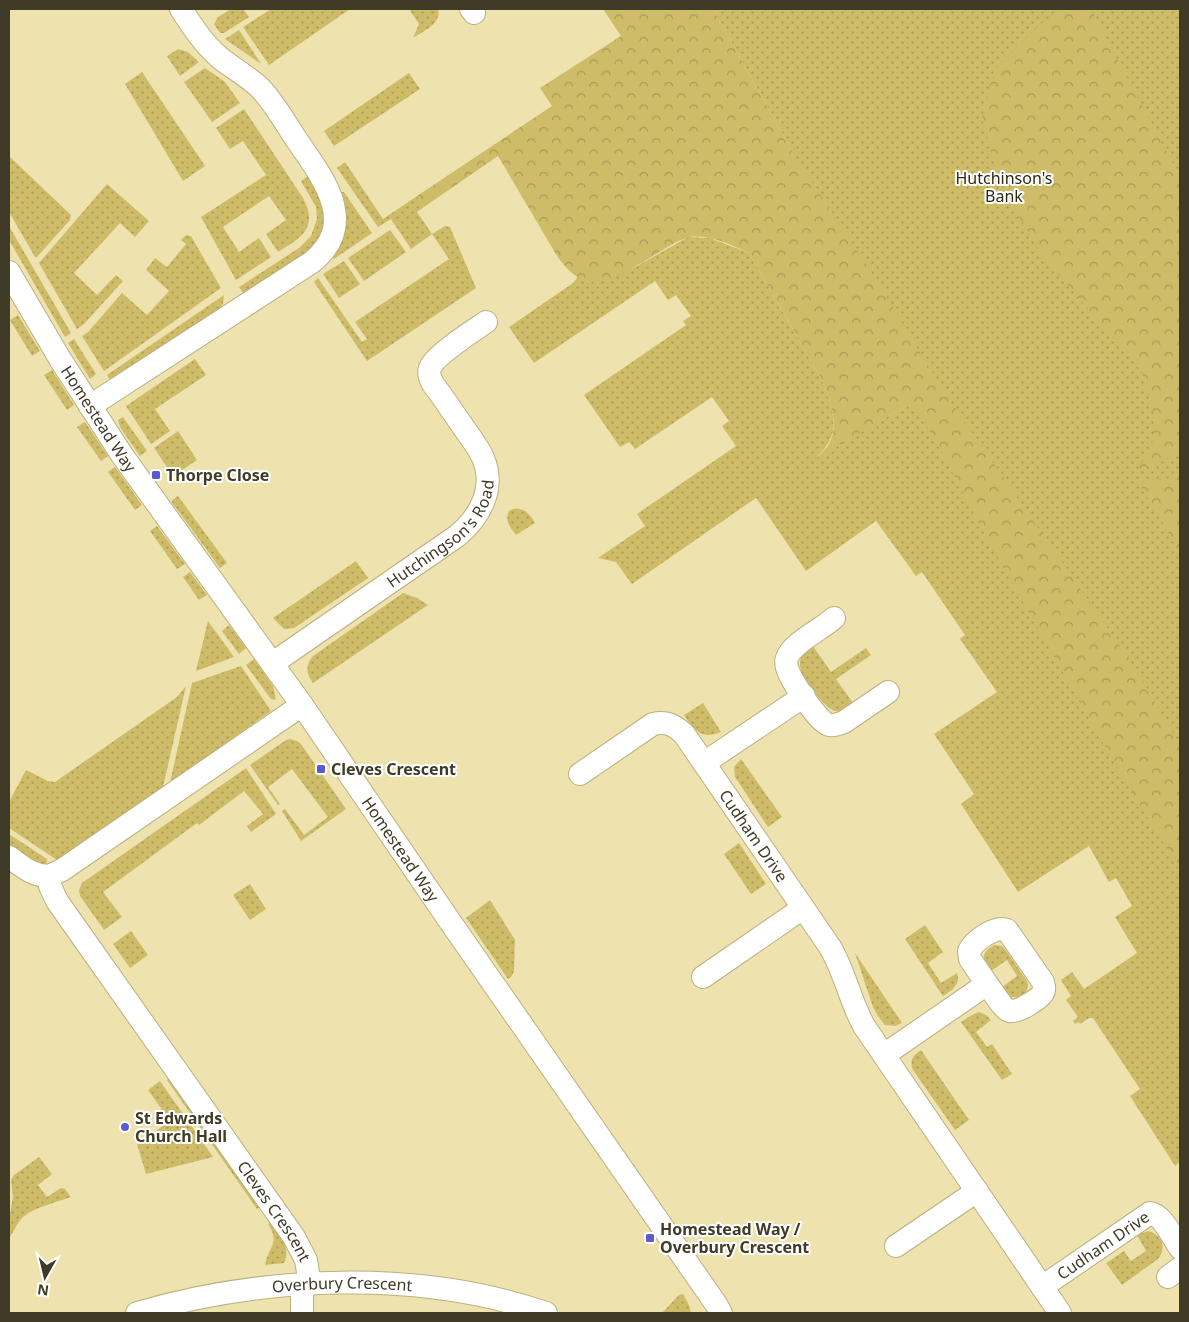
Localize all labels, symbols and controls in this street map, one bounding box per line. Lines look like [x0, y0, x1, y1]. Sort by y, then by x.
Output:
park label: Hutchinson's Bank [956, 167, 1052, 207]
street label: Homestead Way [56, 361, 142, 477]
place label: Thorpe Close [166, 464, 269, 486]
marker: Thorpe Close [150, 469, 162, 481]
street label: Hutchingson's Road [382, 479, 499, 592]
place label: Cleves Crescent [331, 758, 456, 780]
marker: Cleves Crescent [315, 763, 327, 775]
street label: Cudham Drive [714, 785, 793, 886]
street label: Homestead Way [357, 792, 445, 907]
place label: St Edwards Church Hall [135, 1107, 227, 1147]
marker: St Edwards Church Hall [119, 1121, 131, 1133]
street label: Cleves Crescent [233, 1156, 316, 1266]
street label: Cudham Drive [1052, 1206, 1154, 1285]
place label: Homestead Way / Overbury Crescent [660, 1218, 809, 1258]
marker: Homestead Way / Overbury Crescent [644, 1232, 656, 1244]
north arrow [20, 1252, 70, 1302]
street label: Overbury Crescent [271, 1272, 413, 1298]
text: N [36, 1280, 50, 1301]

